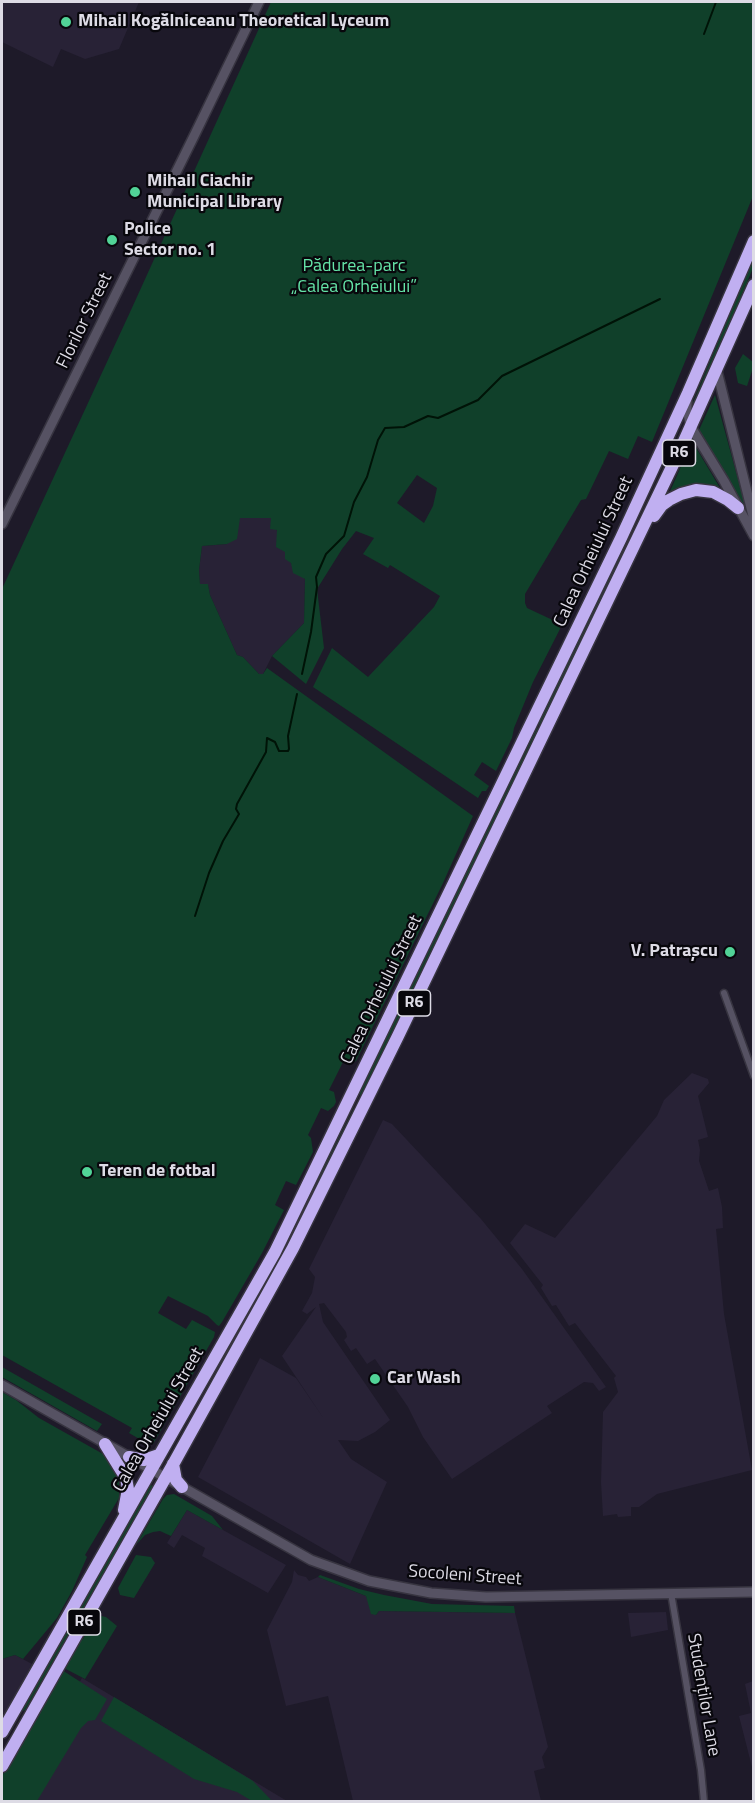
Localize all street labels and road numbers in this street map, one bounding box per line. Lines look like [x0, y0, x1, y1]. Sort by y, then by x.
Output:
street label: Florilor Street [53, 270, 117, 372]
road number: R6 [662, 440, 696, 466]
street label: Calea Orheiului Street [550, 473, 638, 631]
street label: Calea Orheiului Street [336, 912, 428, 1068]
road number: R6 [398, 990, 430, 1016]
street label: Calea Orheiului Street [109, 1344, 209, 1496]
street label: Socoleni Street [408, 1561, 522, 1591]
road number: R6 [68, 1609, 100, 1635]
street label: Studenților Lane [682, 1632, 724, 1758]

